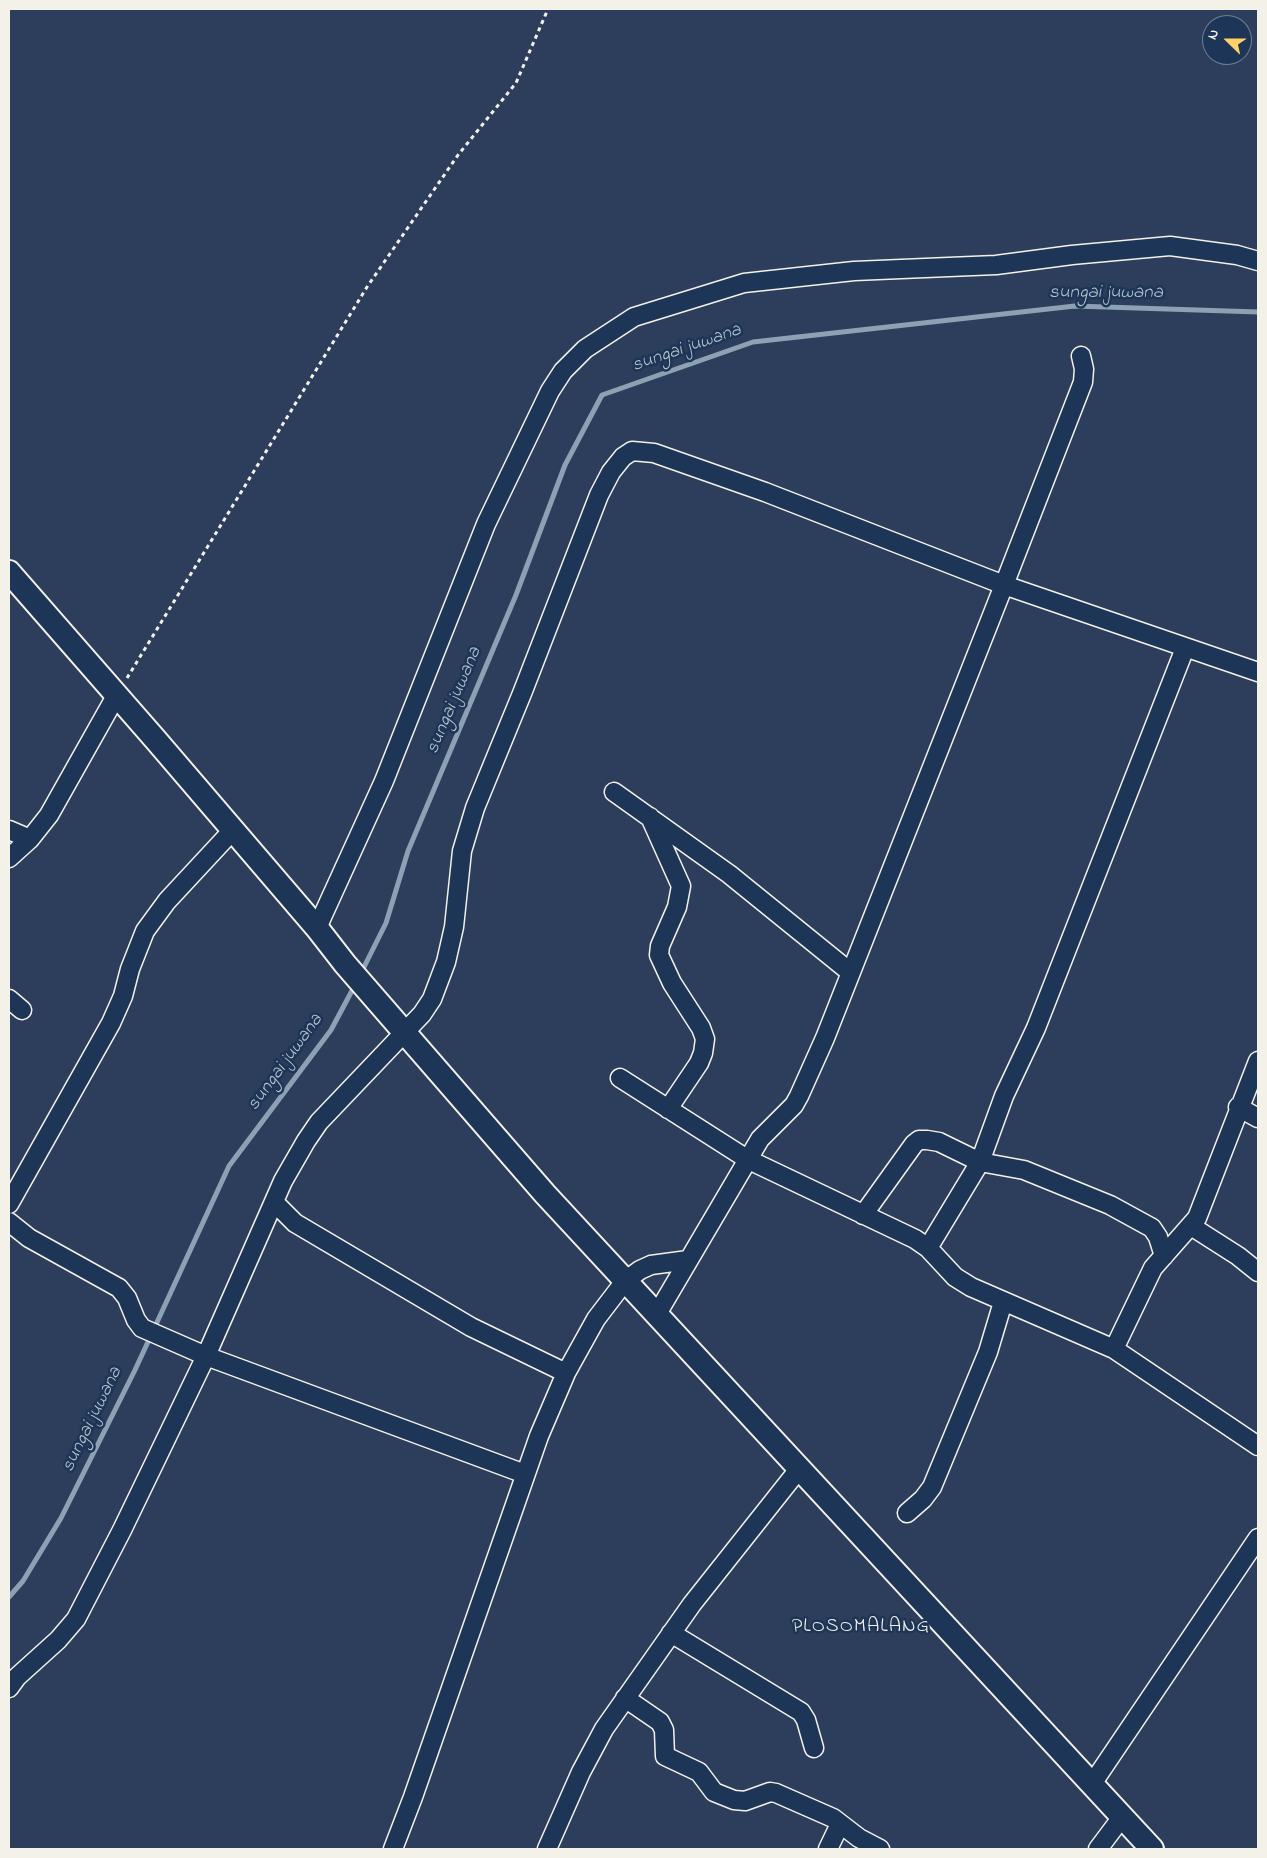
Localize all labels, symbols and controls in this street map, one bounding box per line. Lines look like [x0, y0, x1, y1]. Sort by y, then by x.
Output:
north arrow [1202, 15, 1252, 65]
text: N [1202, 26, 1225, 43]
water label: sungai juwana [1049, 283, 1163, 305]
water label: sungai juwana [629, 320, 745, 378]
water label: sungai juwana [422, 644, 488, 758]
water label: sungai juwana [243, 1010, 329, 1116]
water label: sungai juwana [58, 1364, 128, 1476]
district label: PLOSOMALANG [791, 1616, 931, 1640]

